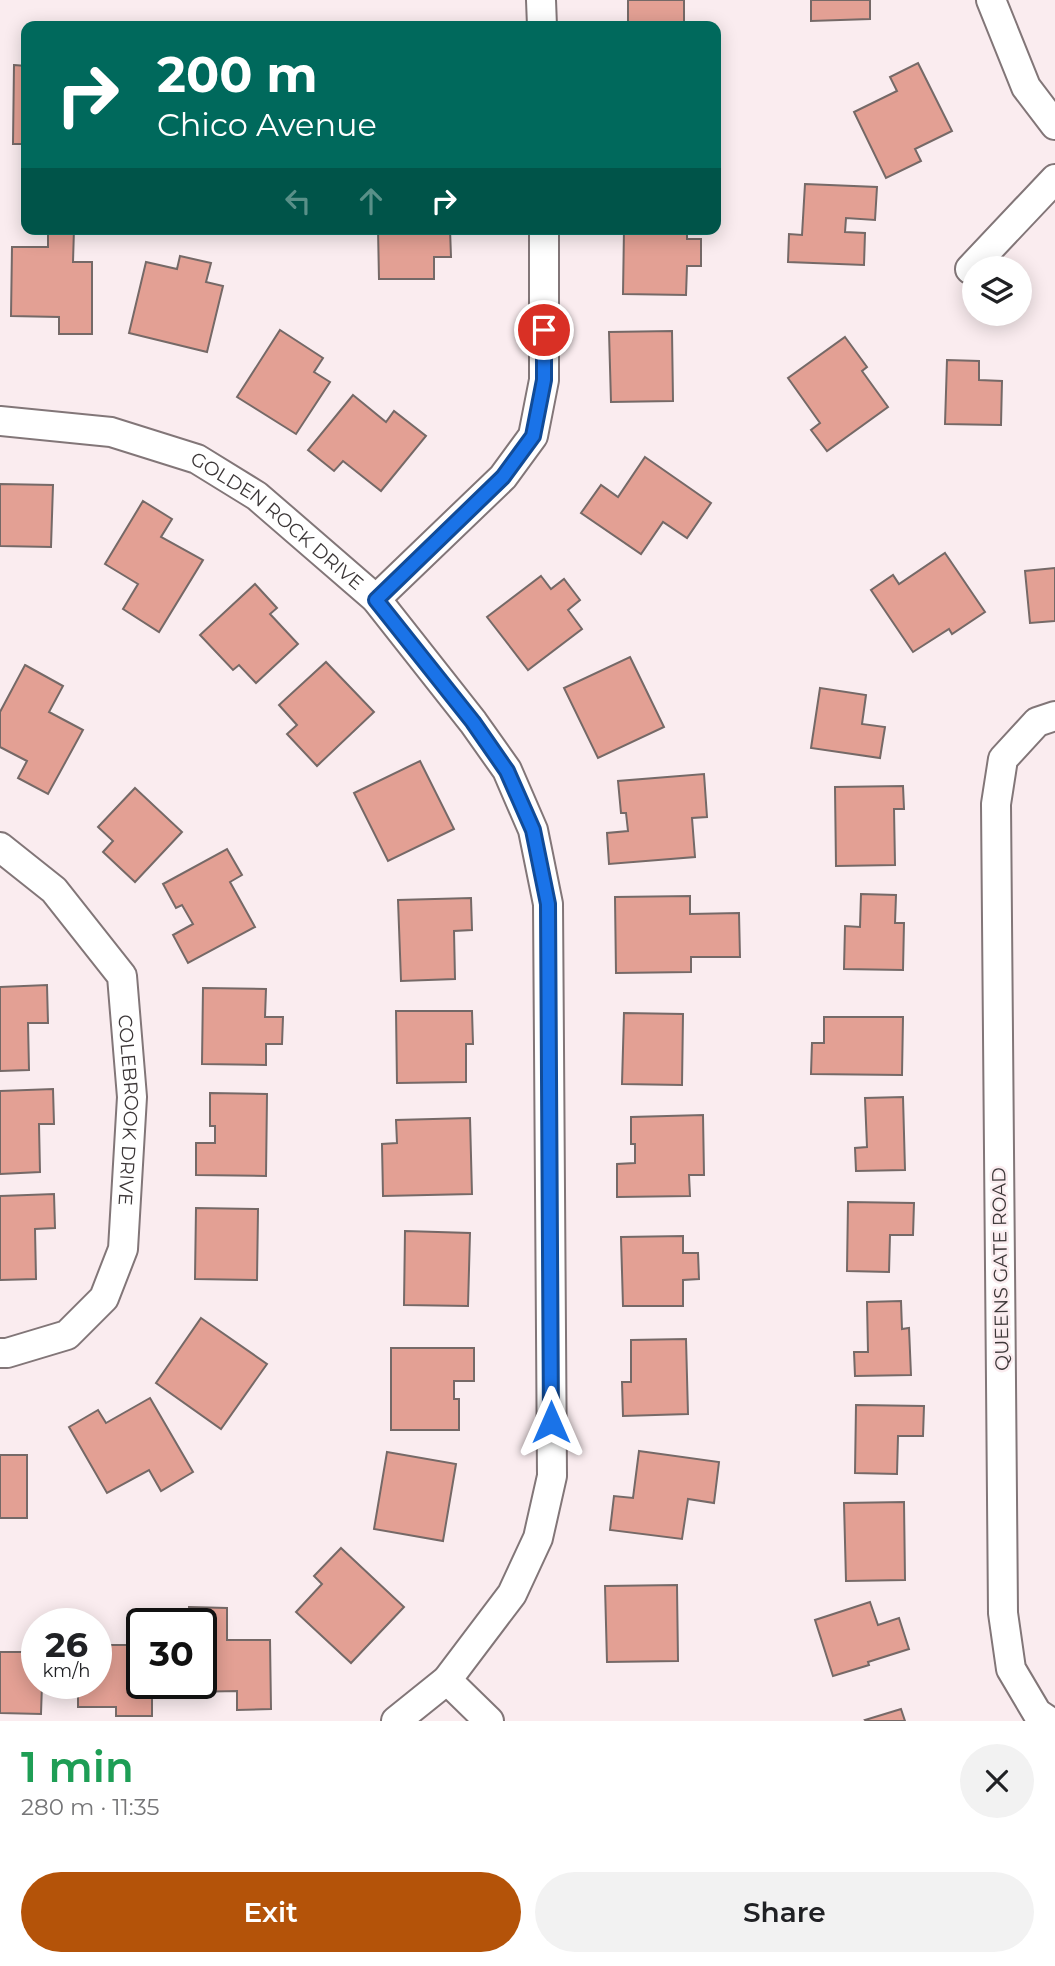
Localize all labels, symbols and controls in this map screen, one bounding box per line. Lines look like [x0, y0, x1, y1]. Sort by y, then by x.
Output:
text: 200 m [157, 45, 318, 104]
icon: right [42, 49, 133, 140]
text: Chico Avenue [157, 105, 377, 144]
icon: left [279, 182, 317, 220]
icon: ahead [352, 182, 390, 220]
icon: right [425, 182, 463, 220]
map controls [962, 256, 1032, 326]
button: layers [962, 256, 1032, 326]
pin [514, 300, 574, 360]
icon: arrive [525, 311, 563, 349]
street label: GOLDEN ROCK DRIVE [186, 447, 368, 595]
street label: COLEBROOK DRIVE [113, 1013, 143, 1206]
street label: QUEENS GATE ROAD [987, 1167, 1014, 1371]
position arrow [514, 1385, 588, 1459]
speed limit sign: 30 [126, 1608, 217, 1699]
text: 26 [45, 1623, 88, 1666]
text: km/h [42, 1660, 91, 1682]
text: 1 min [21, 1741, 134, 1793]
button: close [960, 1744, 1034, 1818]
text: 280 m · 11:35 [21, 1793, 159, 1821]
button: Exit [21, 1872, 521, 1952]
button: Share [535, 1872, 1034, 1952]

